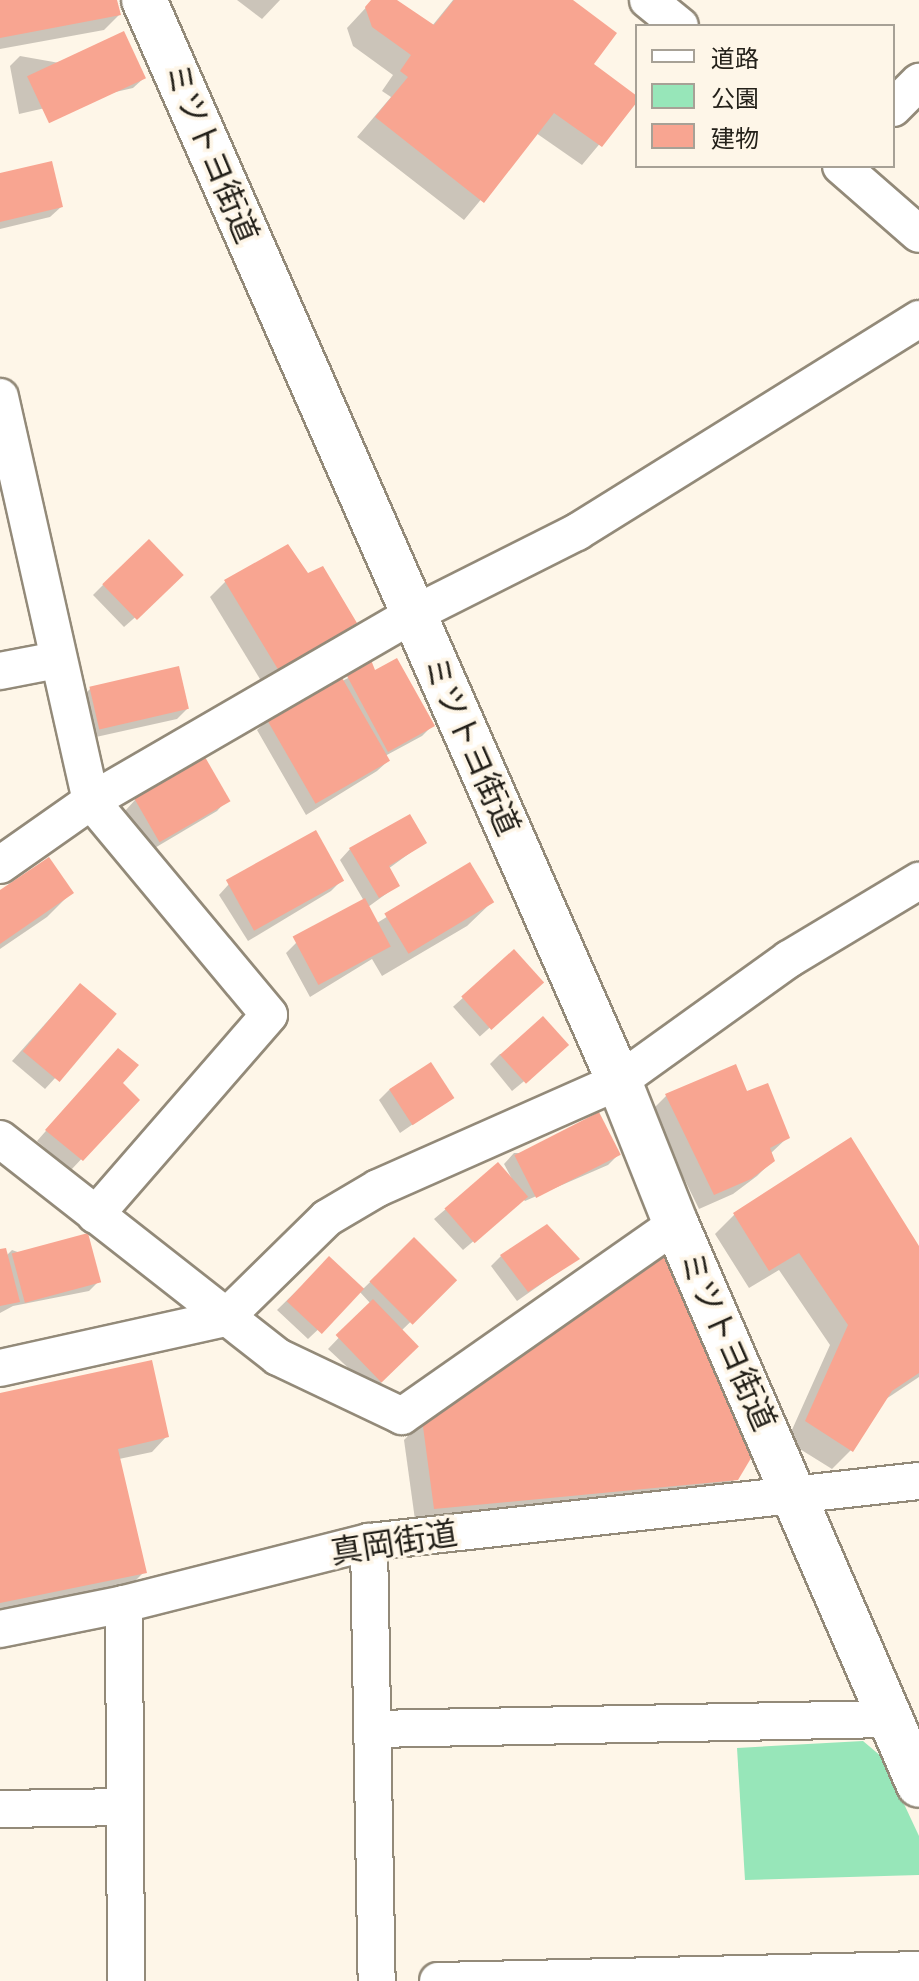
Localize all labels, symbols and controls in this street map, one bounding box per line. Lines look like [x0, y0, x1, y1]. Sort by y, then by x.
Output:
legend [635, 24, 895, 168]
text: 道路 [711, 44, 759, 73]
street label: ミツトヨ街道 [156, 57, 266, 249]
text: 公園 [711, 84, 759, 113]
text: 建物 [711, 124, 759, 153]
street label: ミツトヨ街道 [414, 650, 528, 842]
street label: ミツトヨ街道 [670, 1245, 784, 1437]
street label: 真岡街道 [328, 1514, 460, 1572]

